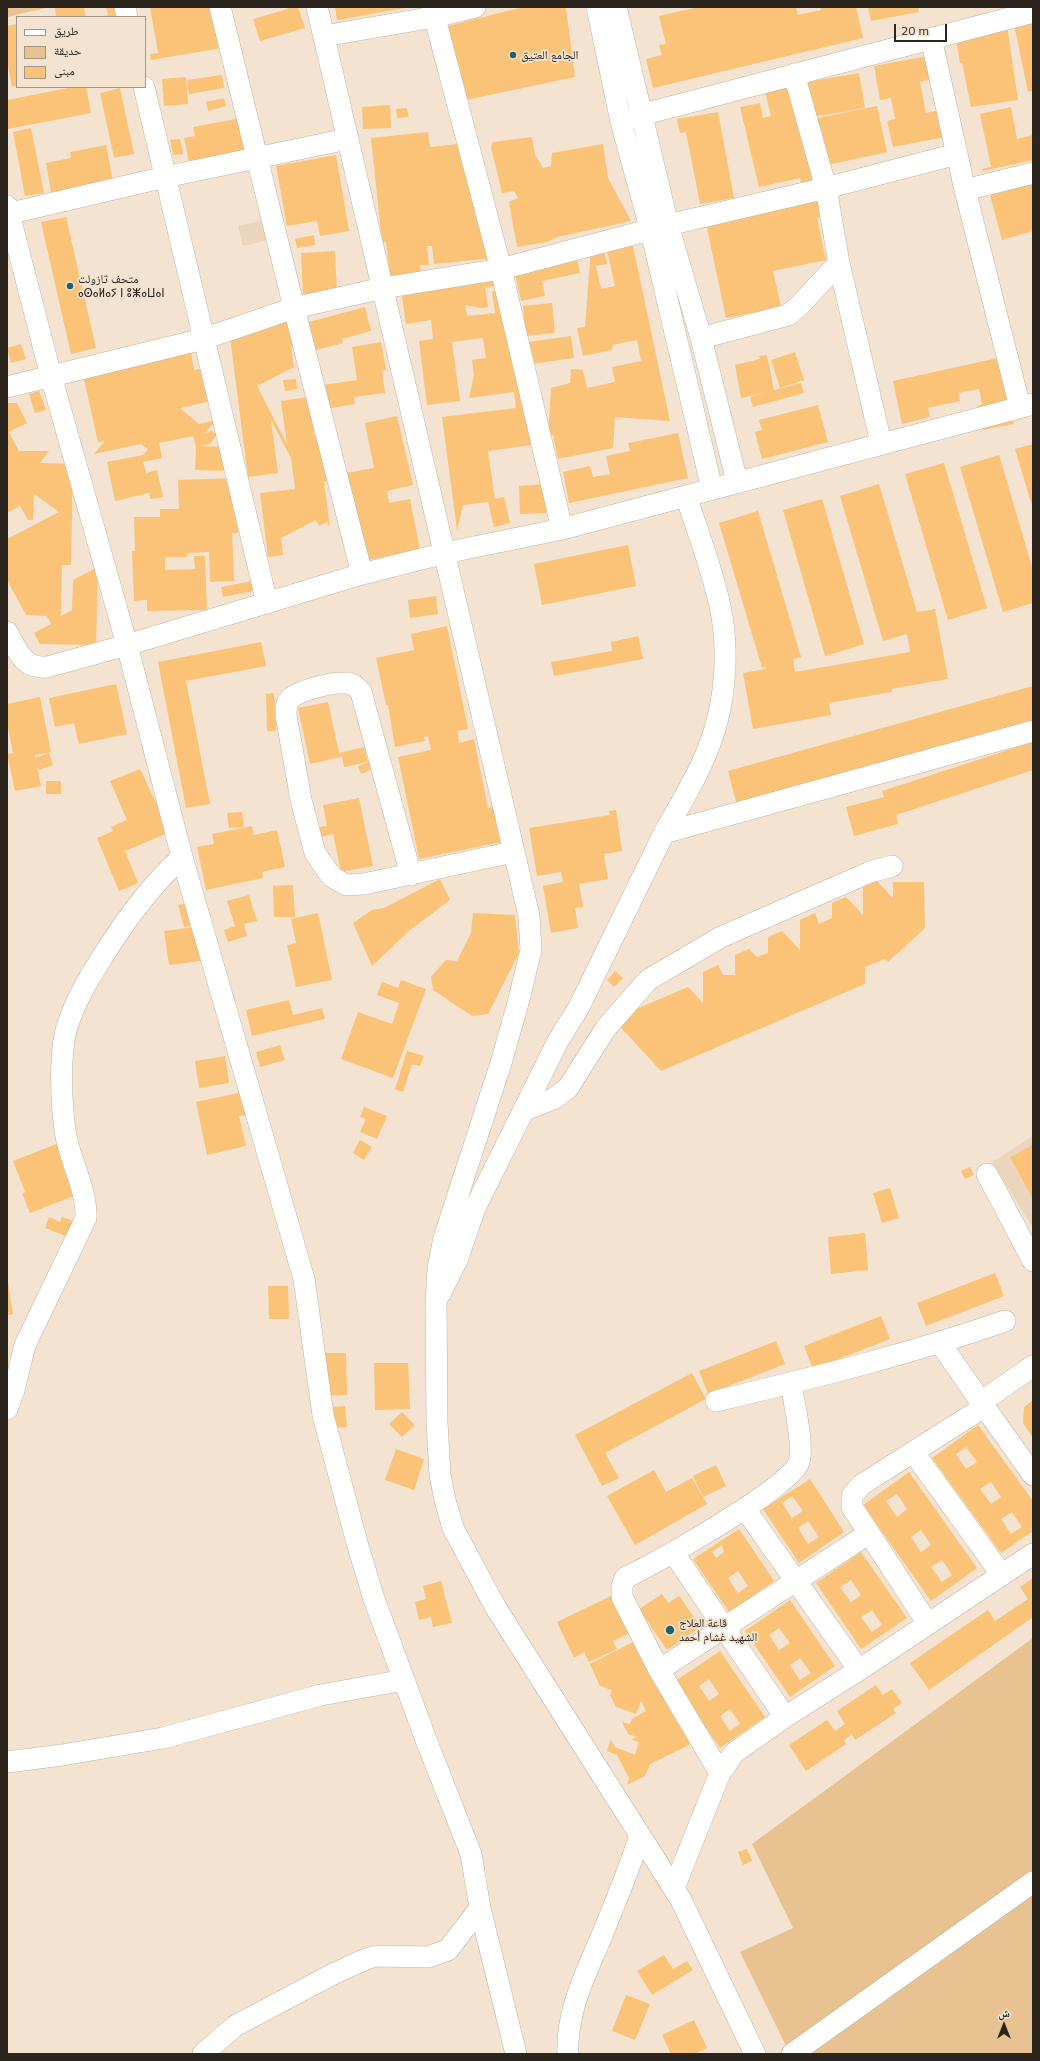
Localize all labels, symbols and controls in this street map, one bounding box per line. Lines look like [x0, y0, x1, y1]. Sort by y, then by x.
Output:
legend [16, 16, 146, 88]
scale bar [896, 16, 949, 42]
text: طريق [54, 23, 79, 38]
text: 20 m [901, 23, 929, 38]
text: حديقة [54, 43, 82, 58]
place label: الجامع العتيق [521, 48, 578, 62]
marker: الجامع العتيق [508, 50, 518, 60]
text: مبنى [54, 63, 75, 78]
place label: متحف تازولت ⴰⵙⴰⵍⴰⵢ ⵏ ⵓⵥⴰⵡⴰⵏ [78, 272, 165, 300]
marker: متحف تازولت ⴰⵙⴰⵍⴰⵢ ⵏ ⵓⵥⴰⵡⴰⵏ [65, 281, 75, 291]
place label: قاعة العلاج الشهيد غشام أحمد [679, 1616, 757, 1644]
marker: قاعة العلاج الشهيد غشام أحمد [664, 1624, 676, 1636]
north arrow [984, 2005, 1024, 2045]
text: ش [998, 2006, 1010, 2020]

